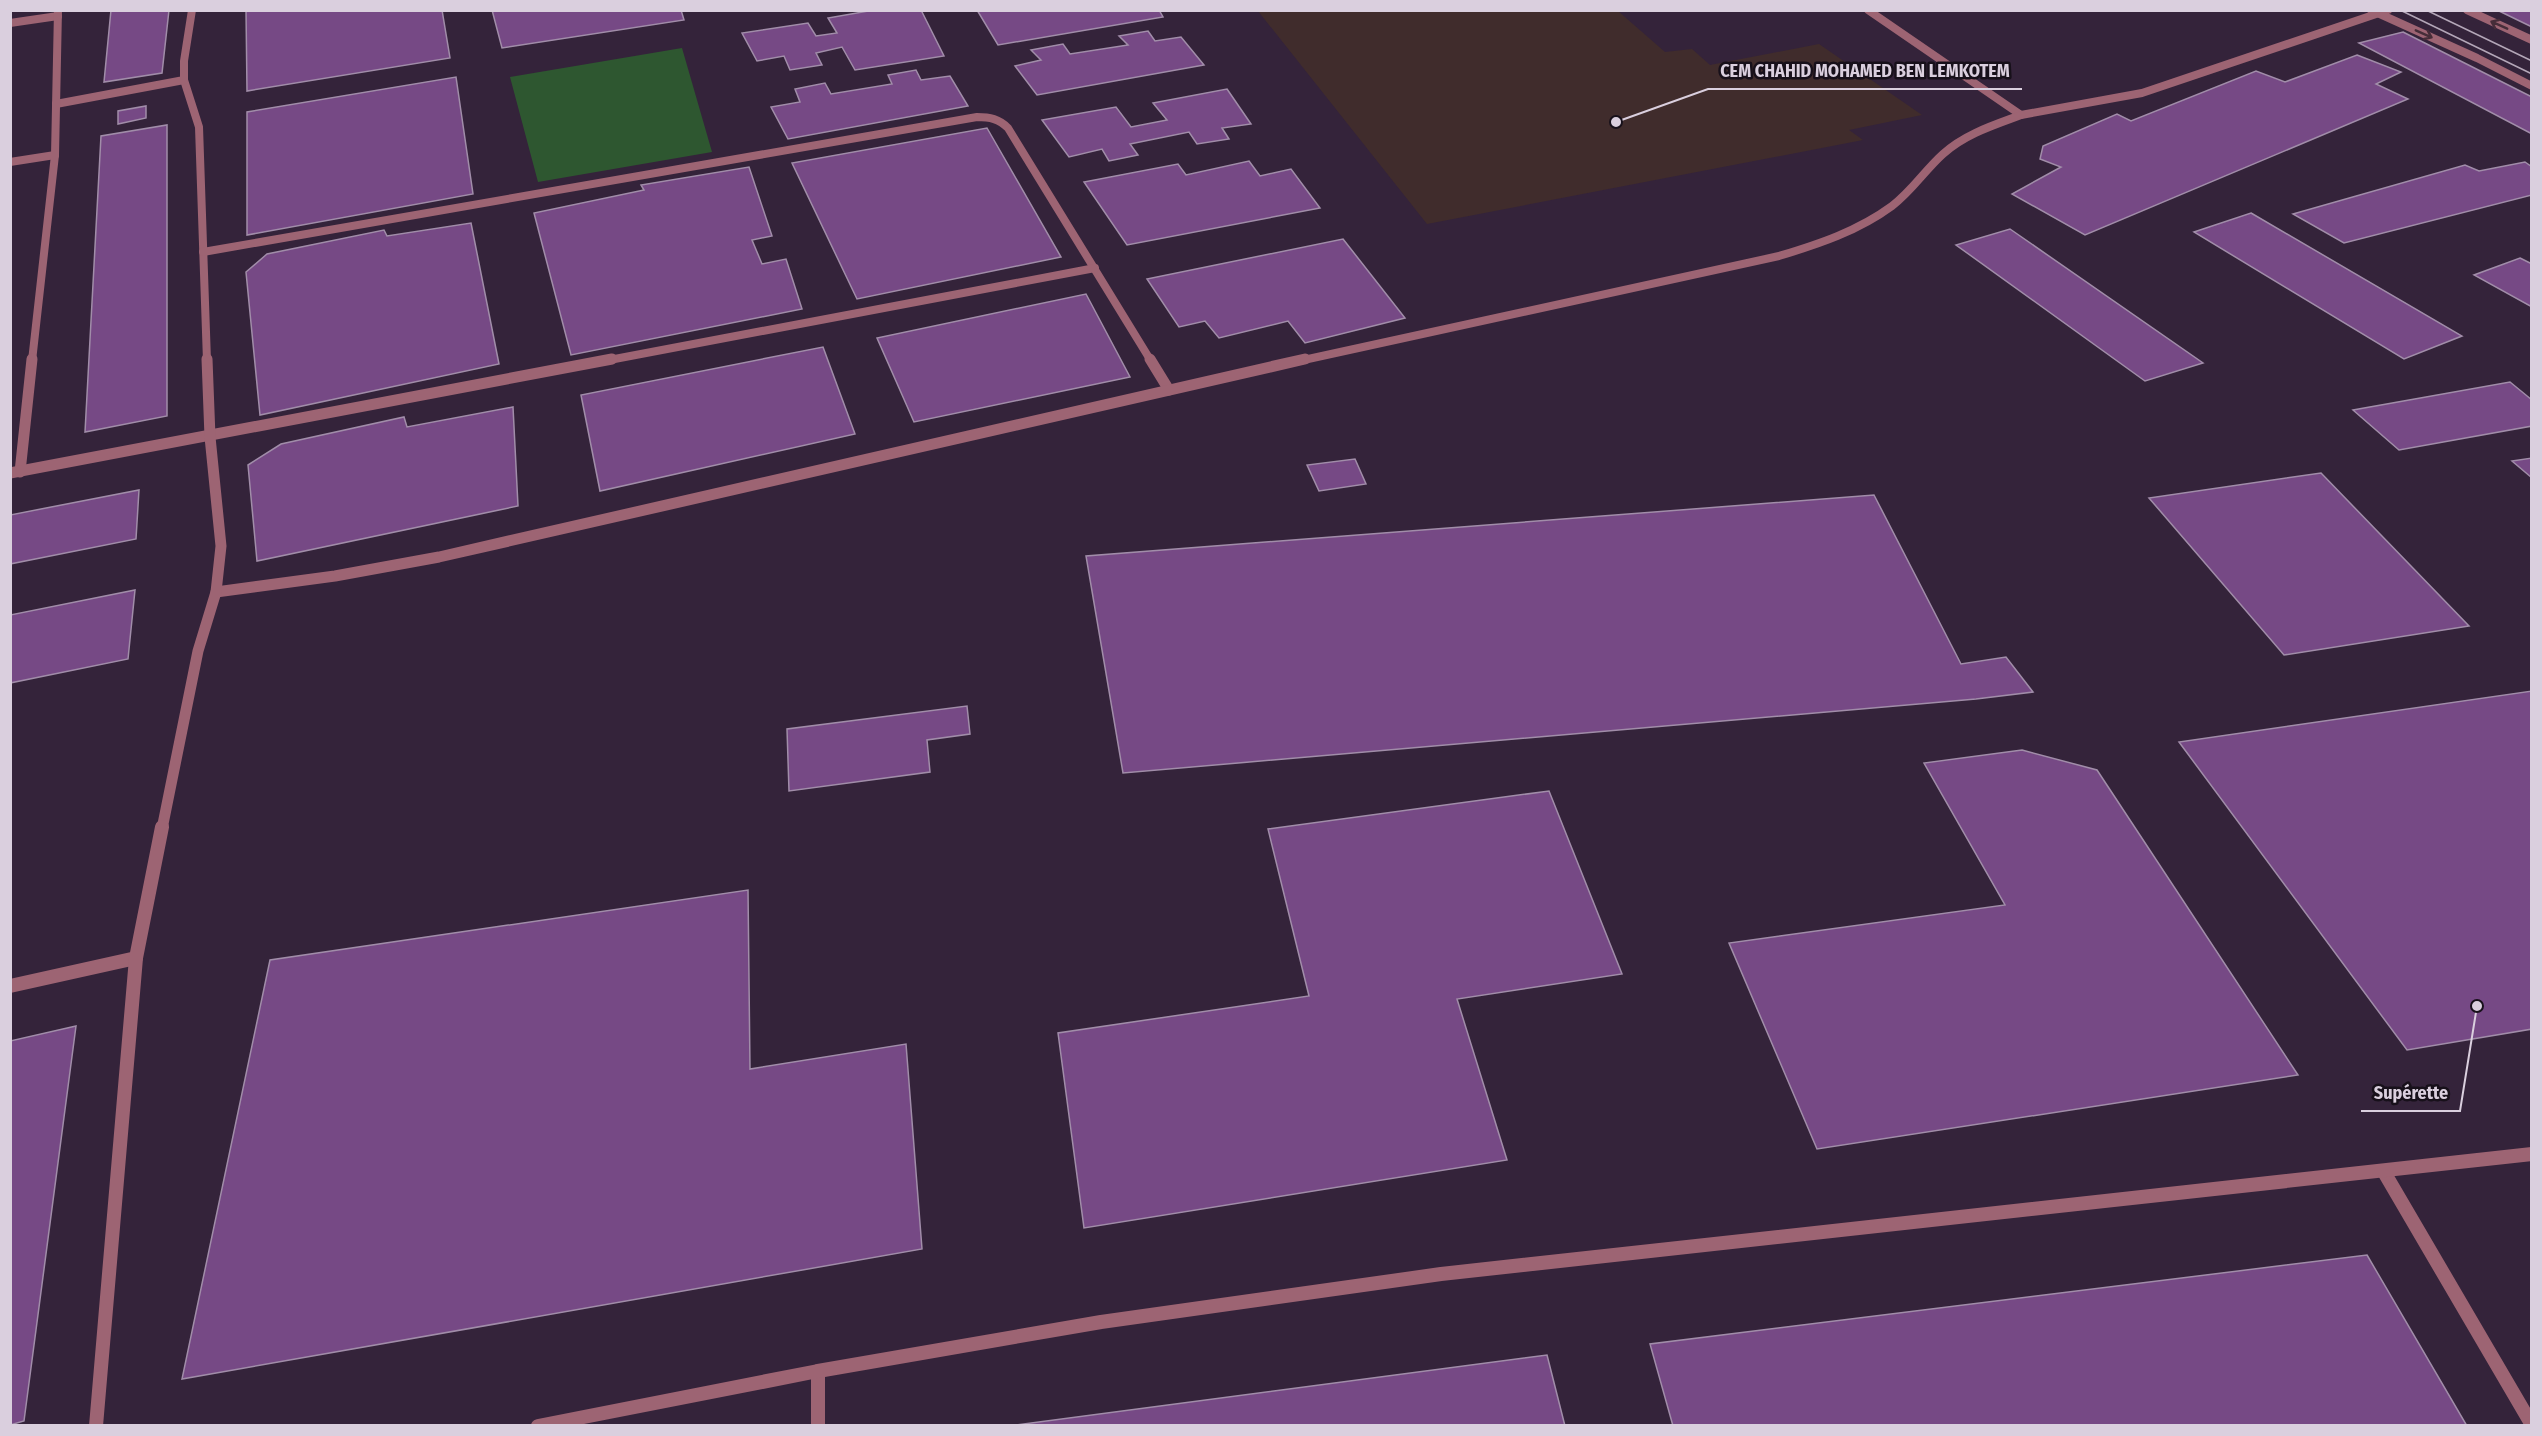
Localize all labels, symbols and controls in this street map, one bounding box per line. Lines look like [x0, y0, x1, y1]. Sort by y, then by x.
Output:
one-way arrow [2491, 19, 2509, 30]
one-way arrow [2415, 30, 2433, 41]
callout: CEM CHAHID MOHAMED BEN LEMKOTEM [1708, 53, 2022, 89]
text: CEM CHAHID MOHAMED BEN LEMKOTEM [1720, 60, 2010, 82]
callout: Supérette [2361, 1075, 2460, 1111]
text: Supérette [2374, 1082, 2448, 1104]

